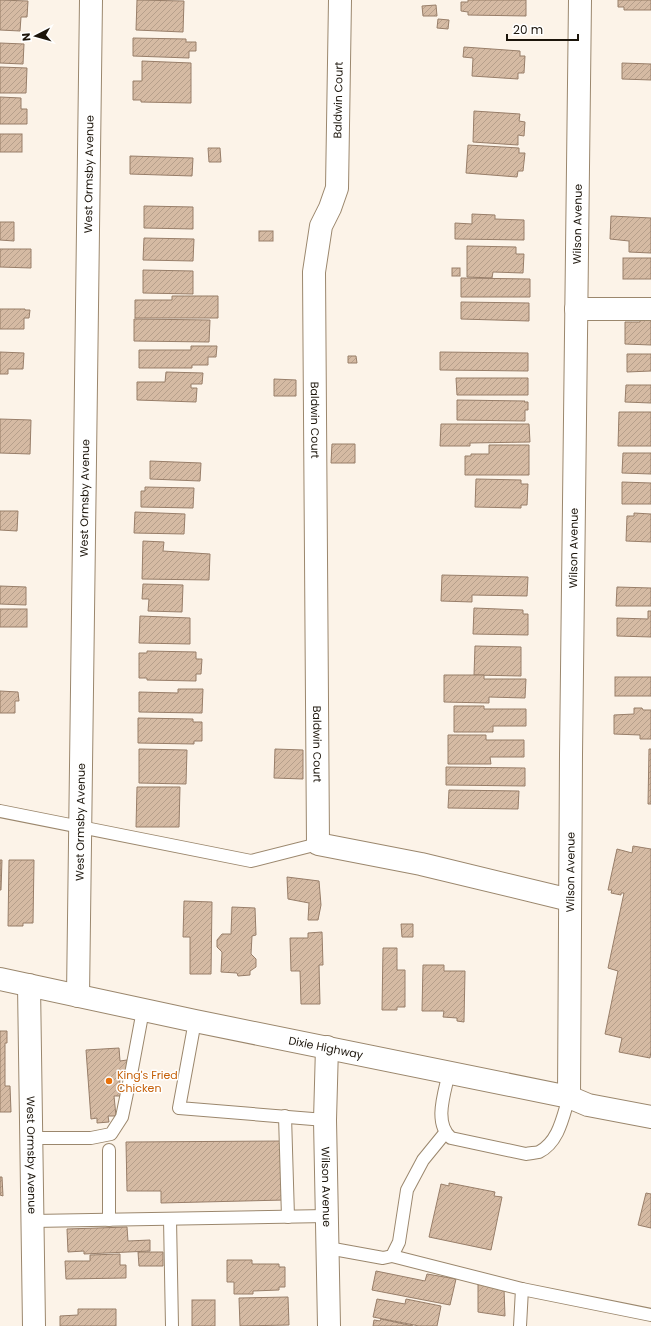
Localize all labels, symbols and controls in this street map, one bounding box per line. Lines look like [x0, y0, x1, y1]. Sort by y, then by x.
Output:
north arrow [16, 16, 56, 56]
scale bar [507, 16, 578, 42]
text: 20 m [513, 21, 543, 38]
text: N [18, 32, 34, 42]
street label: Baldwin Court [329, 62, 347, 138]
street label: West Ormsby Avenue [80, 115, 97, 233]
street label: Wilson Avenue [569, 184, 586, 264]
street label: Baldwin Court [307, 382, 323, 459]
street label: West Ormsby Avenue [76, 439, 93, 557]
street label: Wilson Avenue [565, 508, 582, 588]
street label: Baldwin Court [309, 706, 326, 783]
street label: West Ormsby Avenue [72, 763, 89, 881]
street label: Wilson Avenue [562, 832, 579, 912]
street label: Dixie Highway [287, 1032, 365, 1063]
place label: King's Fried Chicken [117, 1067, 178, 1096]
marker: King's Fried Chicken [104, 1076, 114, 1086]
street label: West Ormsby Avenue [23, 1096, 40, 1214]
street label: Wilson Avenue [318, 1147, 335, 1227]

